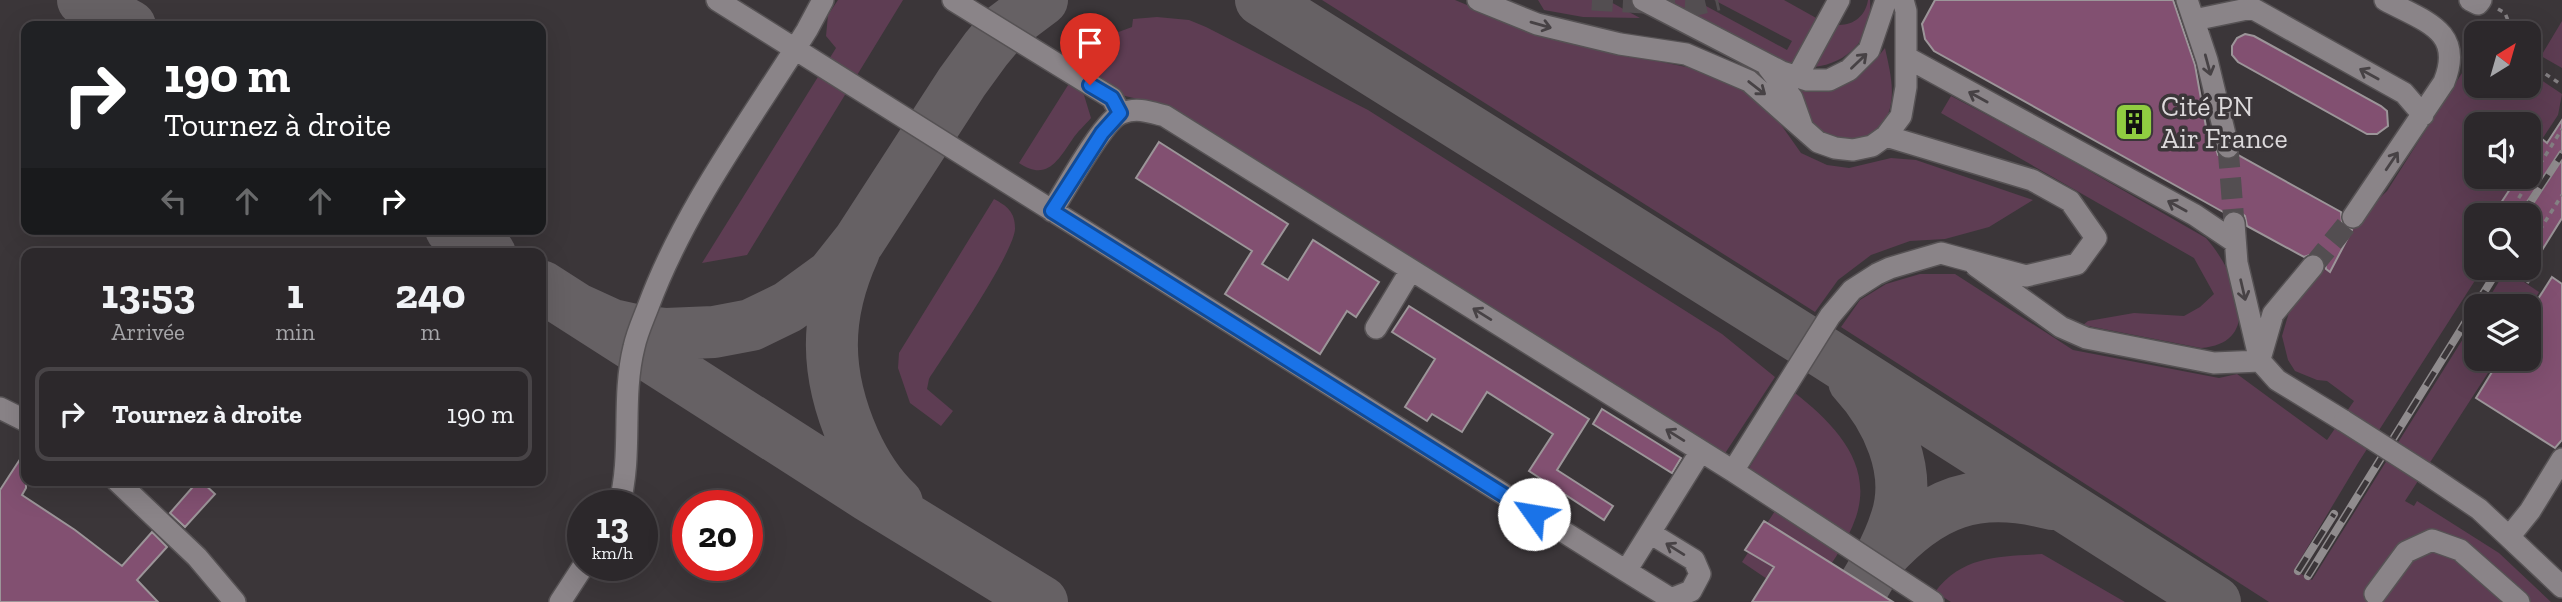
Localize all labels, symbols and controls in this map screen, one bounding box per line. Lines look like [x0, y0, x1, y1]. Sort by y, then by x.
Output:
pin [1060, 13, 1120, 85]
one-way arrow [1530, 19, 1552, 32]
north arrow [2464, 21, 2541, 98]
map controls [2464, 21, 2541, 371]
icon: arrive [1071, 24, 1109, 62]
text: 190 m [164, 46, 290, 105]
icon: right [49, 49, 140, 140]
one-way arrow [1850, 52, 1867, 69]
one-way arrow [2202, 53, 2215, 76]
one-way arrow [2360, 66, 2380, 80]
one-way arrow [1748, 80, 1767, 95]
one-way arrow [1968, 90, 1988, 104]
place label: Cité PN Air France [2161, 90, 2288, 155]
building icon: Cité PN Air France [2113, 101, 2155, 143]
text: Tournez à droite [164, 106, 391, 144]
button: sound [2464, 112, 2541, 189]
one-way arrow [2385, 152, 2399, 171]
icon: left [155, 182, 193, 220]
icon: ahead [228, 182, 266, 220]
icon: ahead [301, 182, 339, 220]
icon: right [374, 182, 412, 220]
one-way arrow [2168, 199, 2188, 213]
button: search [2464, 203, 2541, 280]
text: 13:53 [101, 268, 195, 319]
text: 1 [287, 268, 304, 319]
text: 240 [395, 268, 466, 319]
one-way arrow [2237, 278, 2251, 301]
button: layers [2464, 294, 2541, 371]
one-way arrow [1473, 307, 1492, 322]
text: Arrivée [112, 318, 185, 346]
text: min [275, 318, 315, 346]
text: m [421, 318, 440, 346]
icon: right [53, 395, 91, 433]
text: Tournez à droite [112, 398, 302, 430]
text: 190 m [447, 398, 514, 430]
one-way arrow [1665, 428, 1685, 442]
position arrow [1497, 477, 1571, 551]
speed limit sign: 20 [672, 490, 763, 581]
text: 13 [596, 505, 629, 547]
one-way arrow [1665, 541, 1685, 555]
text: km/h [592, 542, 633, 564]

